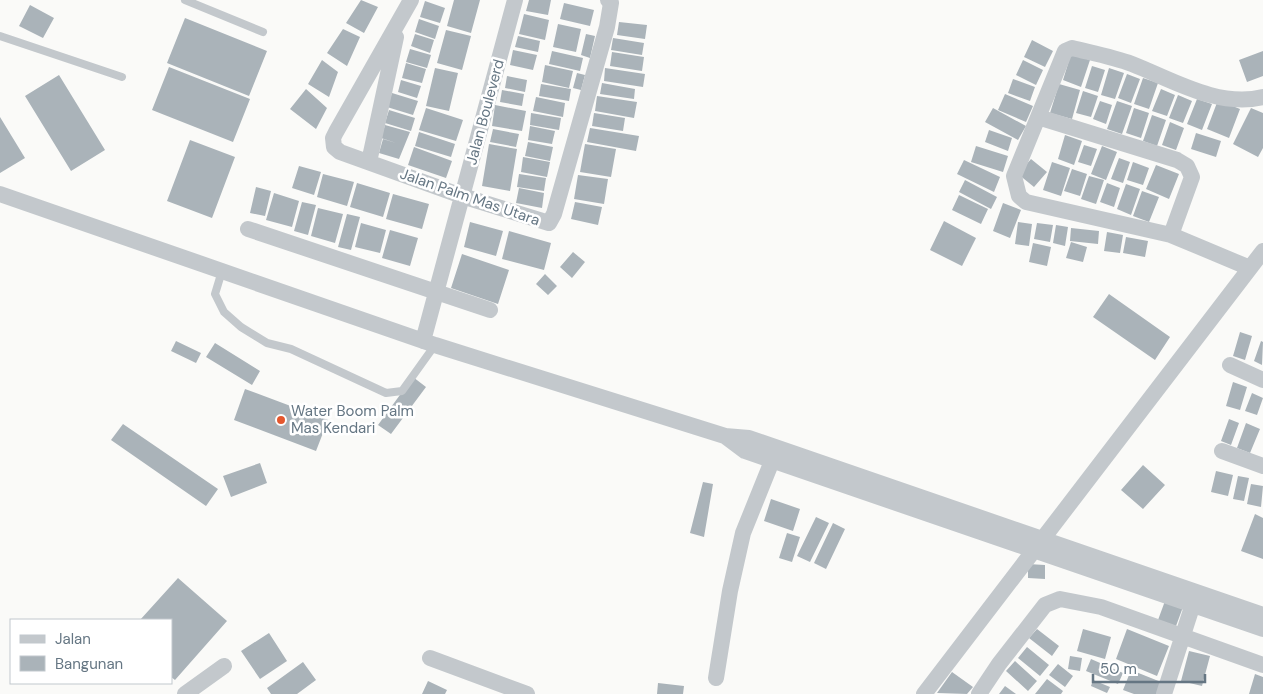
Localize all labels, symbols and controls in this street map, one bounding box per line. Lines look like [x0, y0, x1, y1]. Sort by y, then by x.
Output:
street label: Jalan Bouleverd [461, 57, 509, 167]
street label: Jalan Palm Mas Utara [397, 164, 543, 230]
place label: Water Boom Palm Mas Kendari [291, 401, 414, 438]
marker: Water Boom Palm Mas Kendari [275, 414, 287, 426]
legend [10, 619, 172, 684]
text: Jalan [55, 629, 91, 649]
scale bar [1093, 652, 1206, 684]
text: Bangunan [55, 654, 123, 674]
text: 50 m [1100, 659, 1137, 679]

